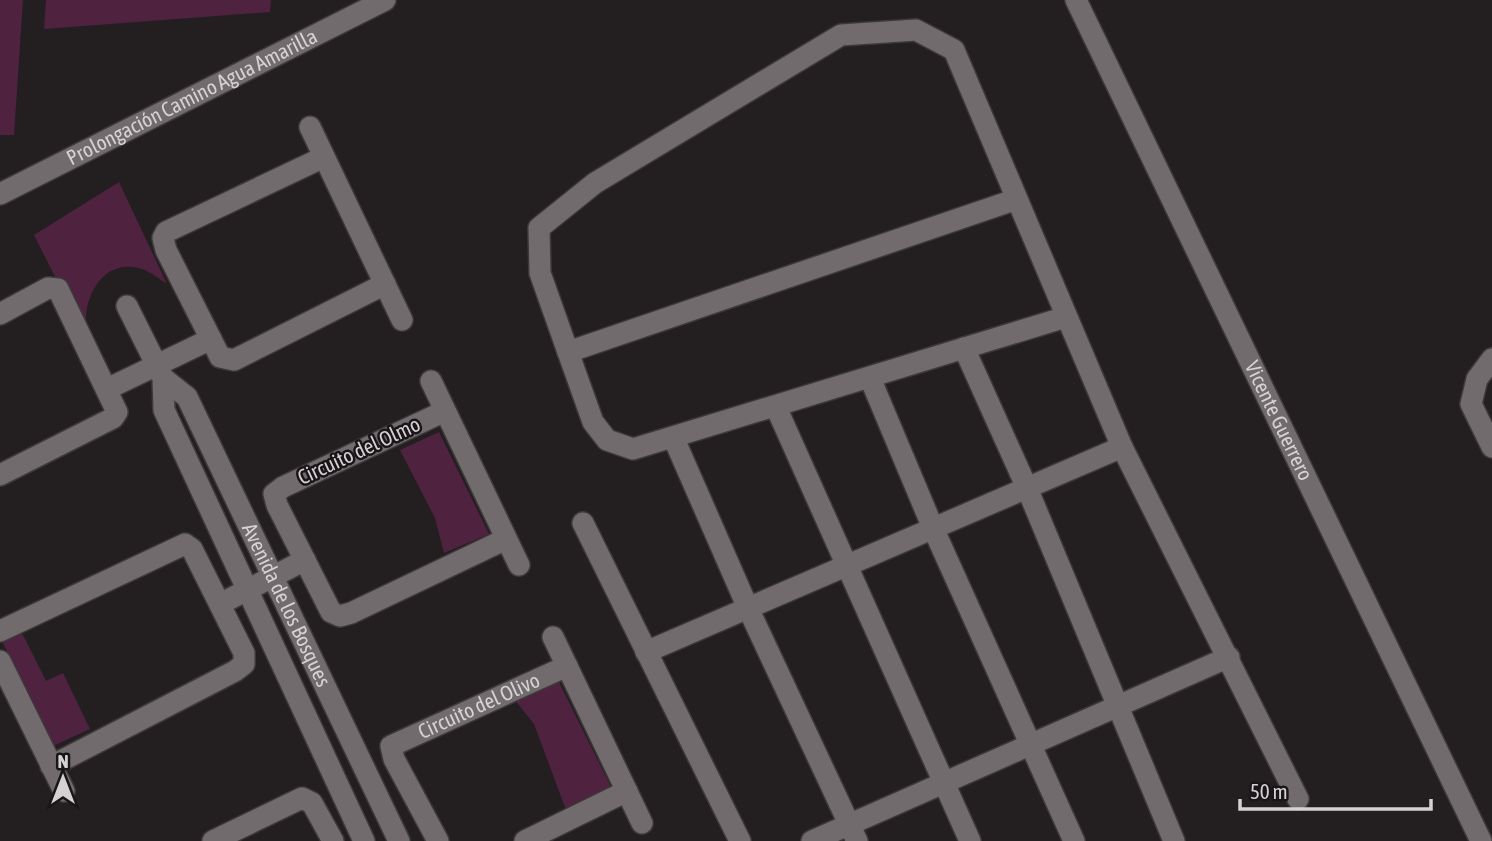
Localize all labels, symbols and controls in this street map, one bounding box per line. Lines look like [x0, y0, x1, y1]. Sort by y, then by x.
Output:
street label: Prolongación Camino Agua Amarilla [62, 23, 321, 169]
street label: Vicente Guerrero [1241, 357, 1318, 484]
street label: Circuito del Olmo [293, 411, 424, 489]
street label: Avenida de los Bosques [238, 519, 336, 690]
street label: Circuito del Olivo [414, 667, 543, 743]
north arrow [28, 743, 98, 813]
text: N [57, 750, 69, 772]
scale bar [1240, 768, 1431, 812]
text: 50 m [1250, 779, 1288, 803]

